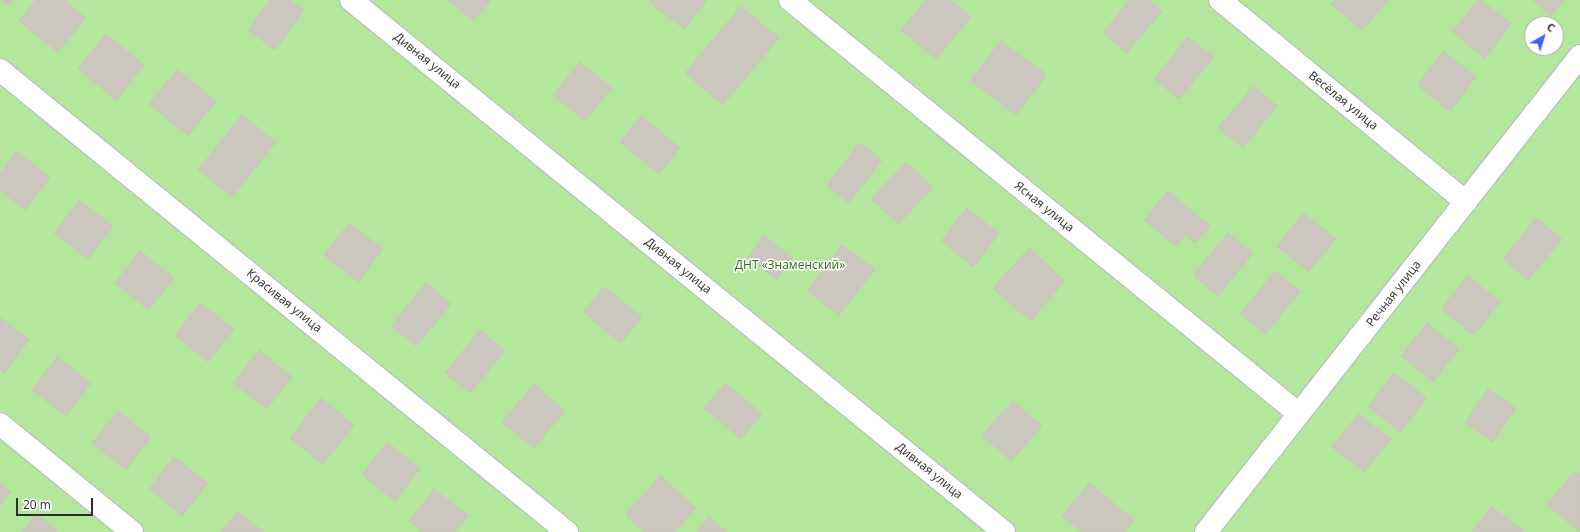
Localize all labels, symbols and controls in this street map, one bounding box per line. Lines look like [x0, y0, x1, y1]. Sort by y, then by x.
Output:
north arrow [1524, 16, 1564, 56]
text: С [1544, 19, 1559, 35]
street label: Дивная улица [391, 30, 463, 92]
street label: Весёлая улица [1305, 69, 1381, 133]
street label: Ясная улица [1011, 179, 1077, 235]
street label: Дивная улица [642, 235, 714, 297]
street label: Речная улица [1364, 258, 1424, 330]
park label: ДНТ «Знаменский» [735, 259, 845, 273]
street label: Красивая улица [243, 266, 325, 336]
street label: Дивная улица [893, 440, 965, 502]
scale bar [18, 490, 95, 516]
text: 20 m [23, 496, 51, 513]

